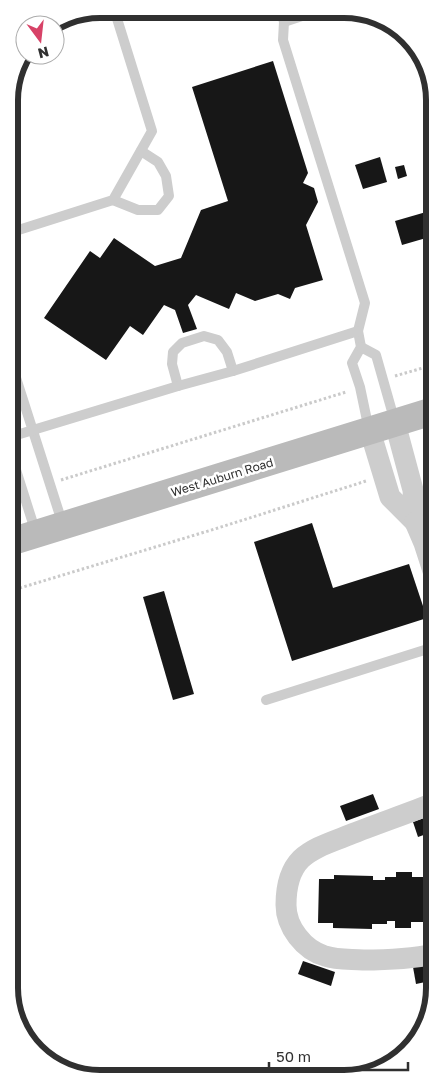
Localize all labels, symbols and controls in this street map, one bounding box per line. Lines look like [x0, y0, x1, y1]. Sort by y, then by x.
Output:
north arrow [15, 15, 65, 65]
text: N [36, 43, 51, 63]
street label: West Auburn Road [169, 454, 275, 500]
scale bar [269, 1040, 408, 1072]
text: 50 m [276, 1047, 311, 1065]

